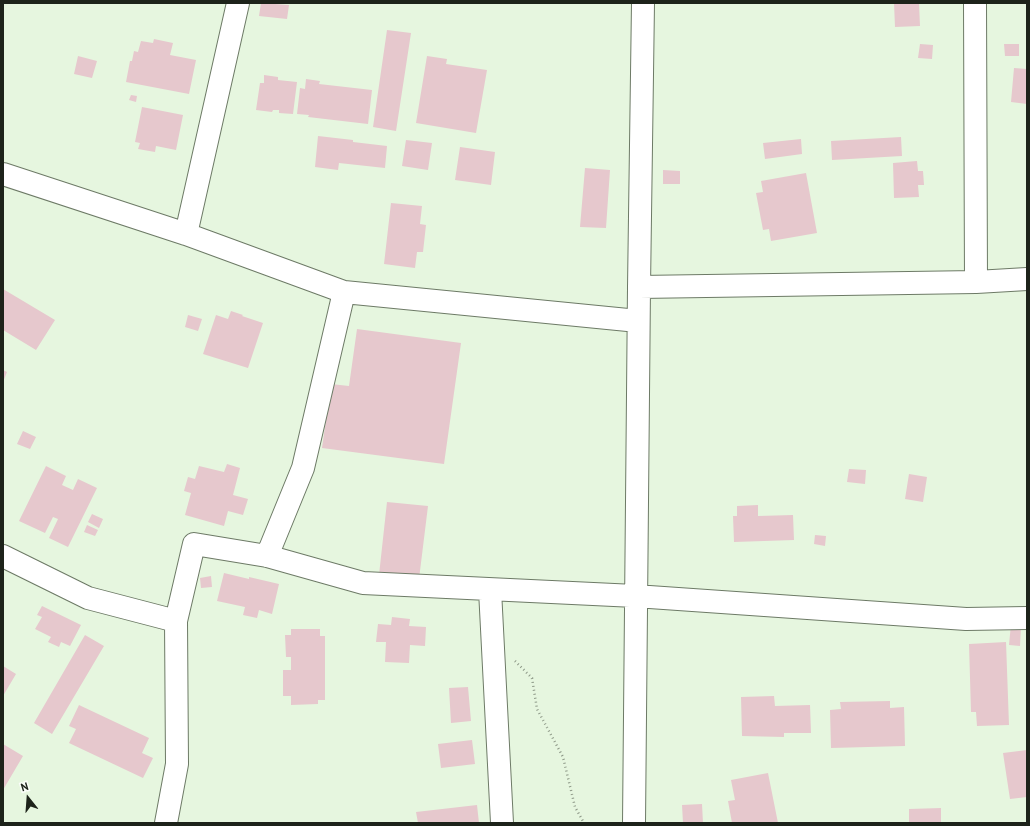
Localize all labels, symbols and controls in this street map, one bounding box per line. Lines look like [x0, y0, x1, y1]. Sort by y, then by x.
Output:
north arrow [8, 778, 48, 818]
text: N [19, 779, 30, 794]

